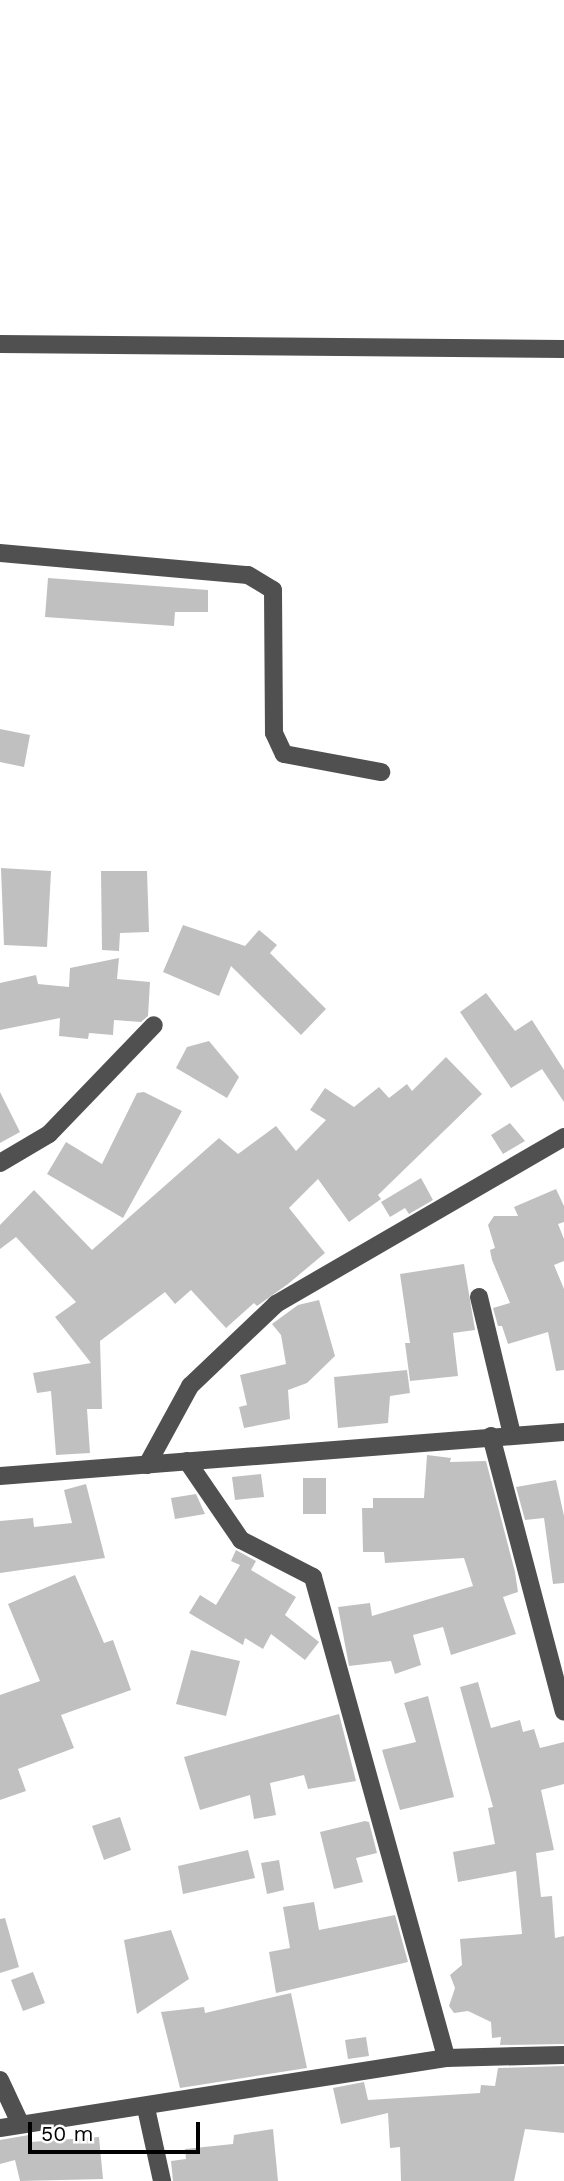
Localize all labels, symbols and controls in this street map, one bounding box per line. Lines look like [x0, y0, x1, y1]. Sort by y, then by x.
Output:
scale bar [32, 2108, 203, 2152]
text: 50 m [41, 2121, 93, 2146]

